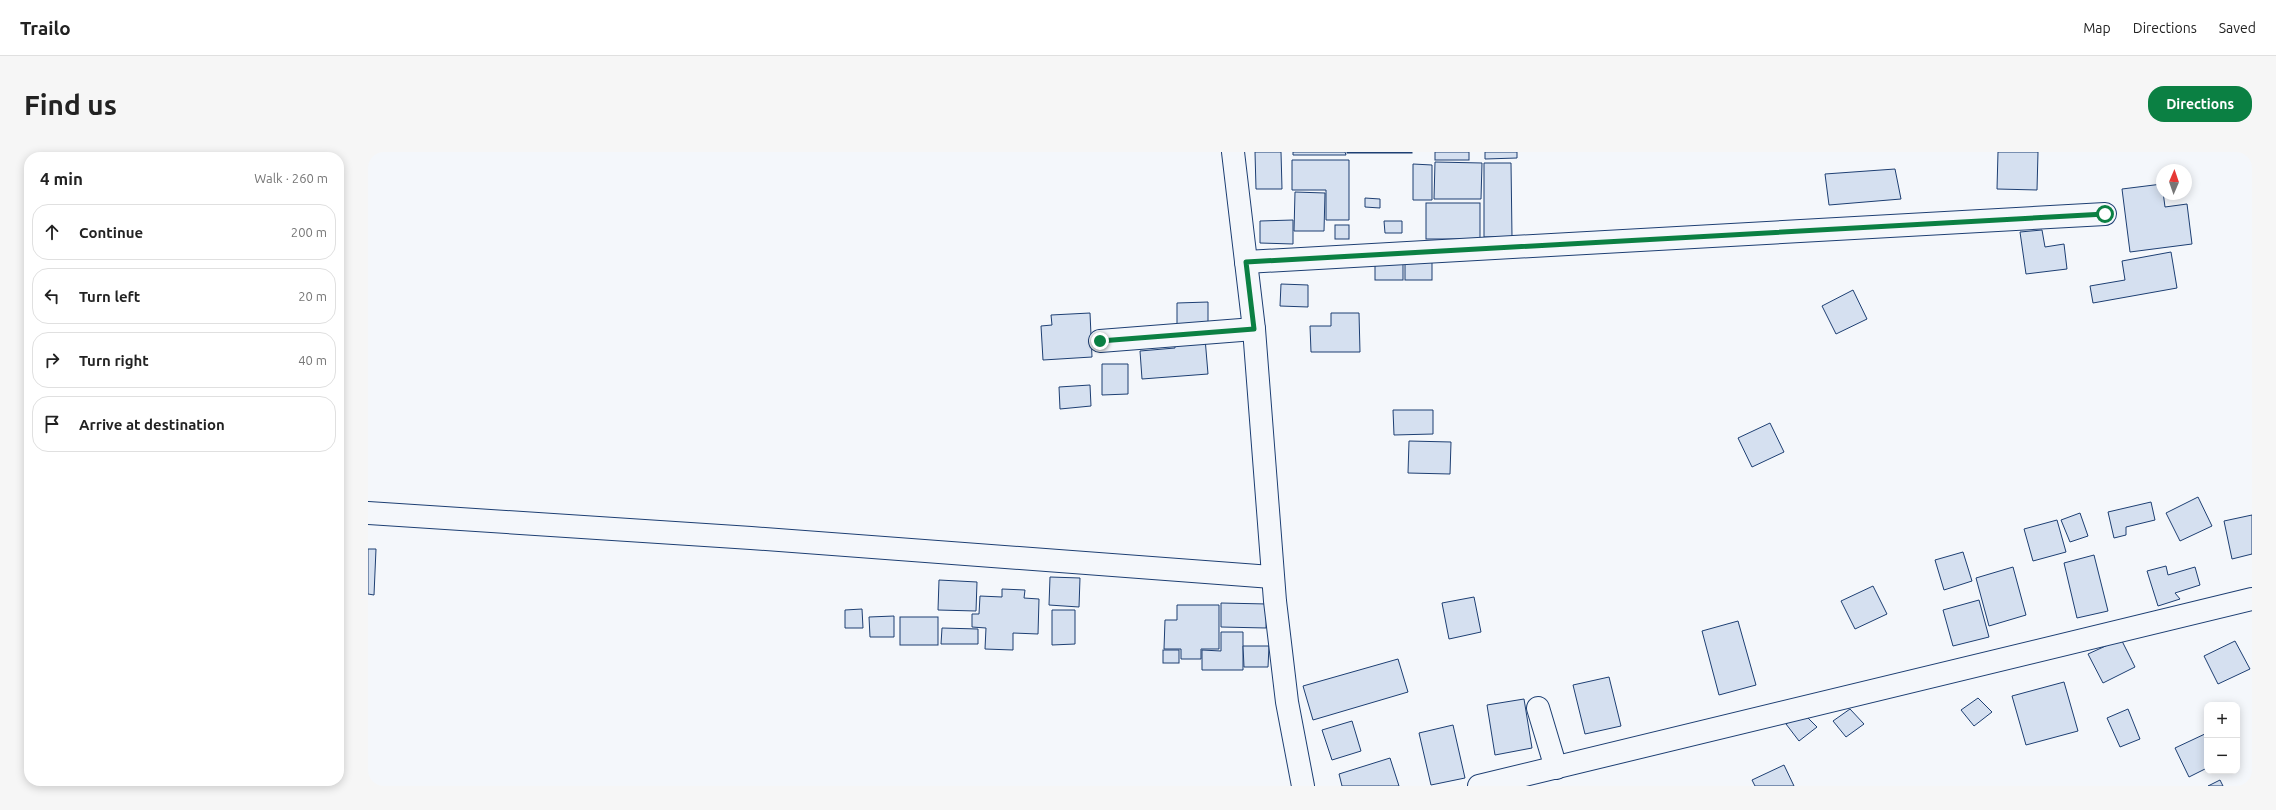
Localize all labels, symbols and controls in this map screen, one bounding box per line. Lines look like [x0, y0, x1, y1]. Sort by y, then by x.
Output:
text: Trailo [20, 17, 71, 39]
text: Map [2083, 20, 2111, 36]
text: Directions [2133, 20, 2197, 36]
text: Saved [2219, 20, 2256, 36]
button: Directions [2148, 86, 2252, 122]
text: Find us [24, 89, 117, 120]
north arrow [2156, 164, 2192, 200]
text: 4 min [40, 169, 83, 188]
text: Walk · 260 m [254, 171, 328, 185]
route start [2096, 205, 2114, 223]
icon: ahead [41, 221, 63, 243]
text: Continue [79, 224, 143, 241]
text: 200 m [291, 225, 327, 239]
icon: left [41, 285, 63, 307]
text: Turn left [79, 288, 140, 305]
text: 20 m [298, 289, 327, 303]
route end [1091, 332, 1109, 350]
icon: right [41, 349, 63, 371]
text: Turn right [79, 352, 149, 369]
text: 40 m [298, 353, 327, 367]
icon: arrive [41, 413, 63, 435]
text: Arrive at destination [79, 416, 225, 433]
map controls [2204, 702, 2240, 774]
button: + [2204, 702, 2240, 738]
button: − [2204, 738, 2240, 774]

